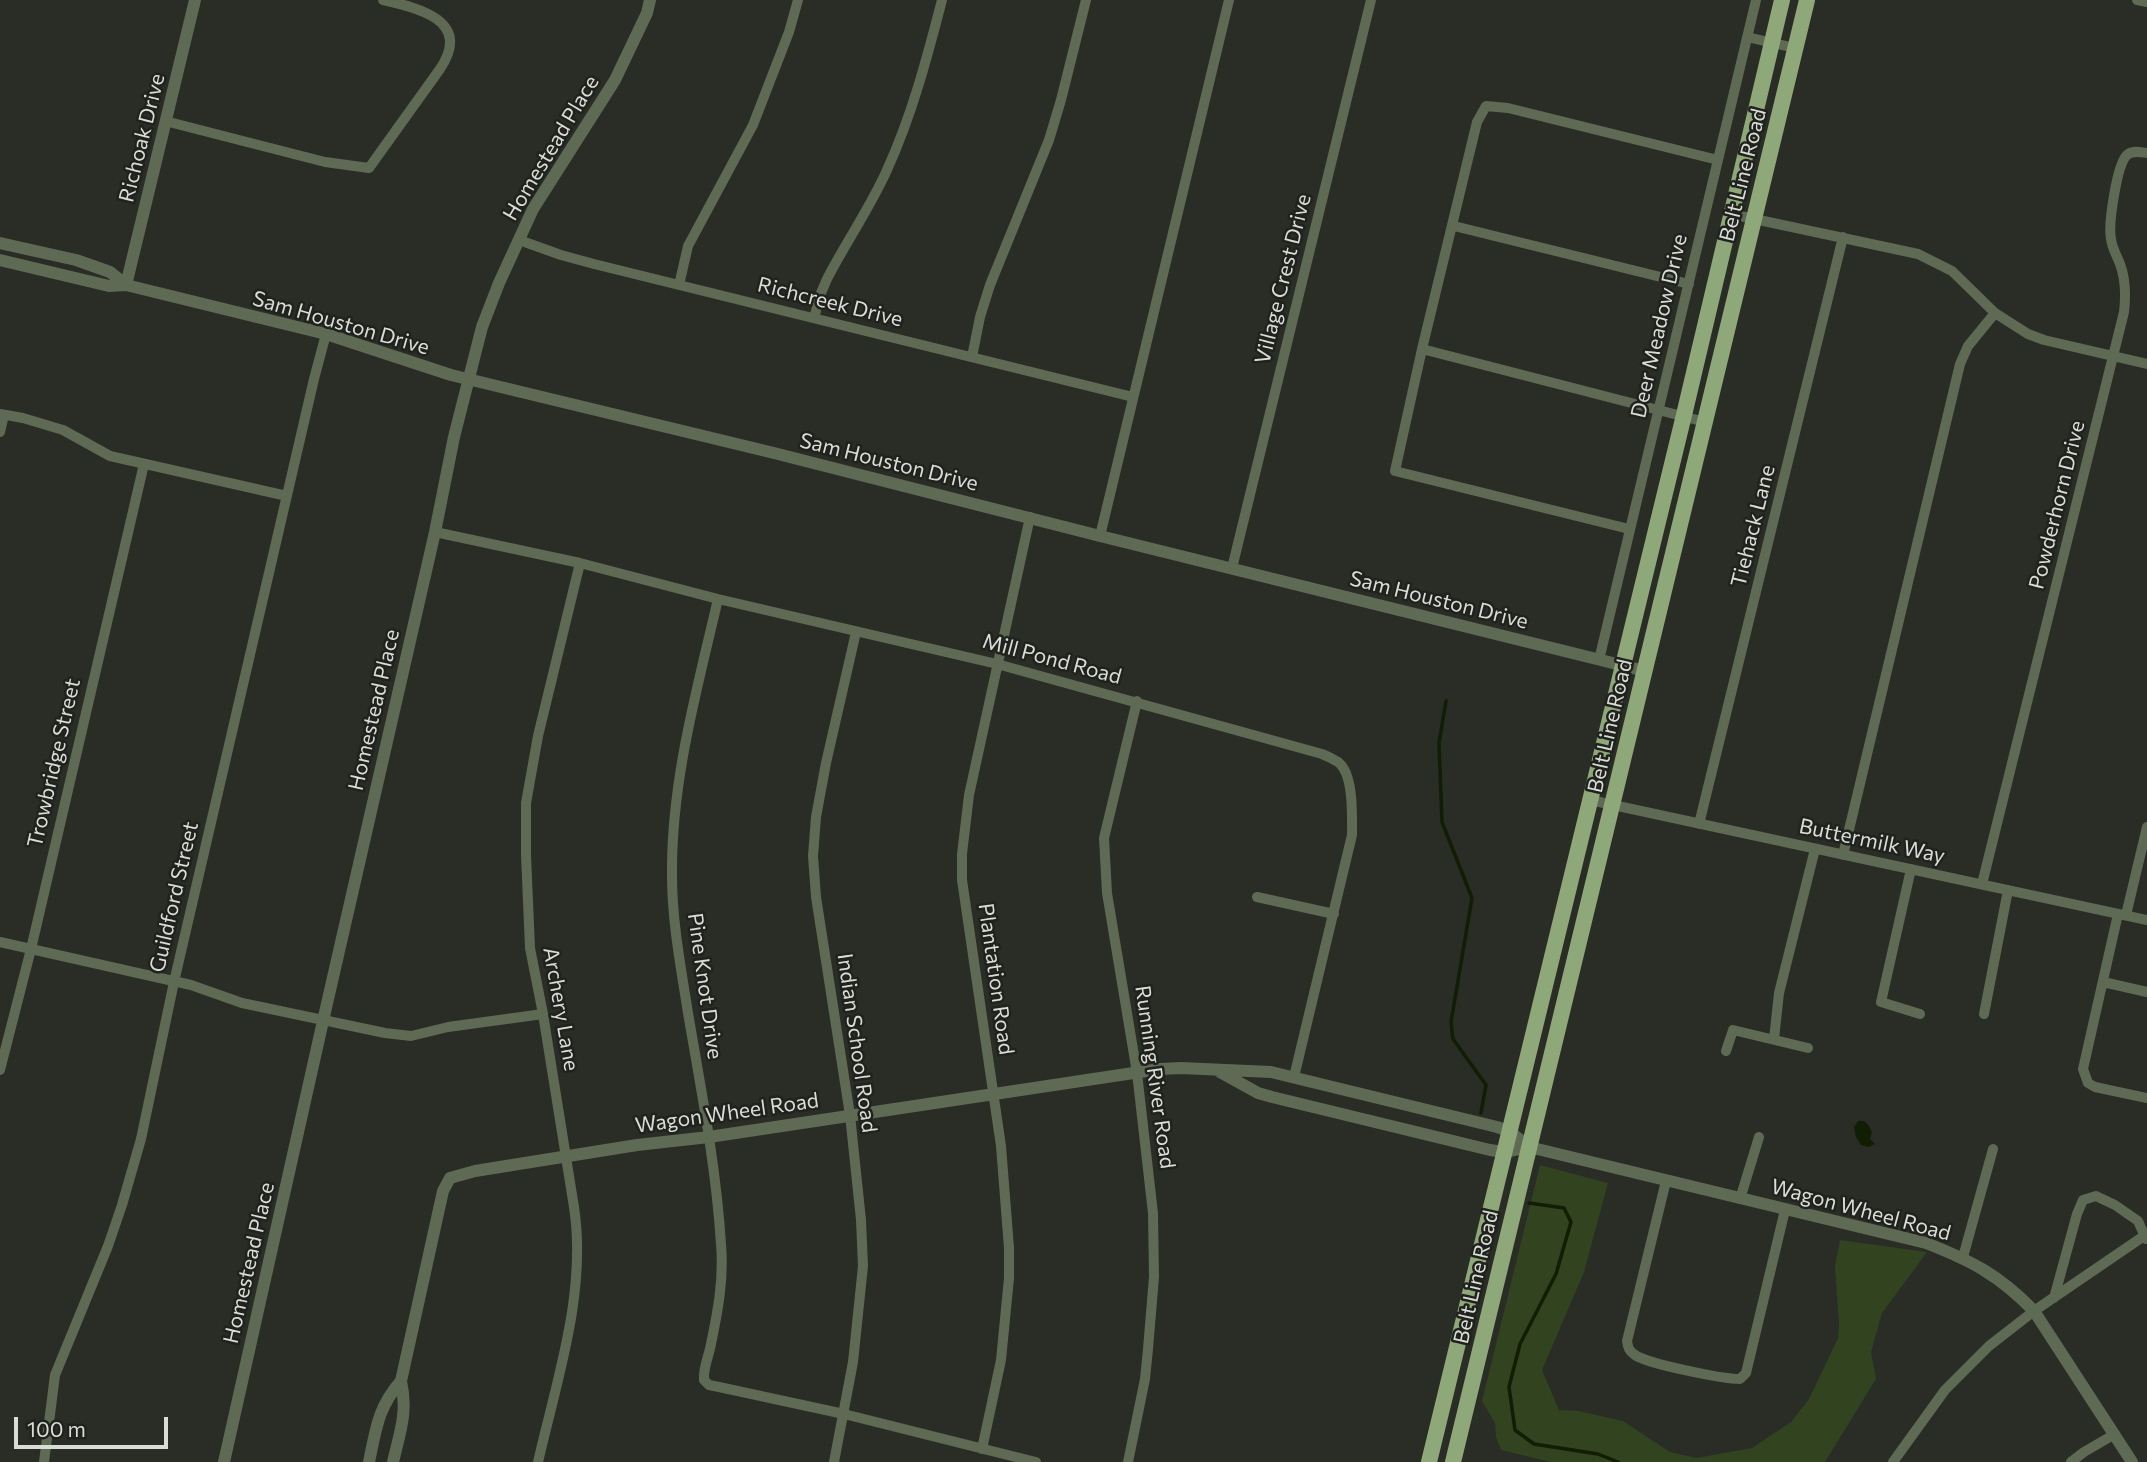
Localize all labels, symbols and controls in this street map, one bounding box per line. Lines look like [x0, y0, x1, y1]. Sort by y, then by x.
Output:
street label: Richoak Drive [114, 71, 170, 205]
street label: Homestead Place [498, 71, 604, 225]
street label: Belt Line Road [1714, 106, 1772, 244]
street label: Village Crest Drive [1250, 191, 1316, 367]
street label: Deer Meadow Drive [1626, 232, 1692, 420]
street label: Richcreek Drive [755, 272, 905, 332]
street label: Sam Houston Drive [250, 286, 432, 360]
street label: Powderhorn Drive [2024, 418, 2090, 592]
street label: Sam Houston Drive [797, 428, 981, 496]
street label: Tiehack Lane [1726, 462, 1780, 590]
street label: Sam Houston Drive [1347, 566, 1531, 634]
street label: Homestead Place [343, 627, 405, 793]
street label: Mill Pond Road [980, 628, 1124, 690]
street label: Belt Line Road [1582, 657, 1638, 795]
street label: Trowbridge Street [22, 676, 86, 850]
street label: Buttermilk Way [1797, 813, 1947, 869]
street label: Guildford Street [144, 819, 204, 975]
street label: Plantation Road [973, 902, 1019, 1056]
street label: Pine Knot Drive [682, 911, 728, 1061]
street label: Archery Lane [538, 945, 584, 1073]
street label: Indian School Road [832, 952, 882, 1134]
street label: Running River Road [1130, 984, 1180, 1170]
street label: Wagon Wheel Road [634, 1088, 820, 1138]
street label: Wagon Wheel Road [1768, 1174, 1954, 1246]
street label: Homestead Place [218, 1180, 280, 1346]
street label: Belt Line Road [1448, 1208, 1504, 1346]
scale bar [18, 1402, 172, 1446]
text: 100 m [27, 1416, 86, 1441]

